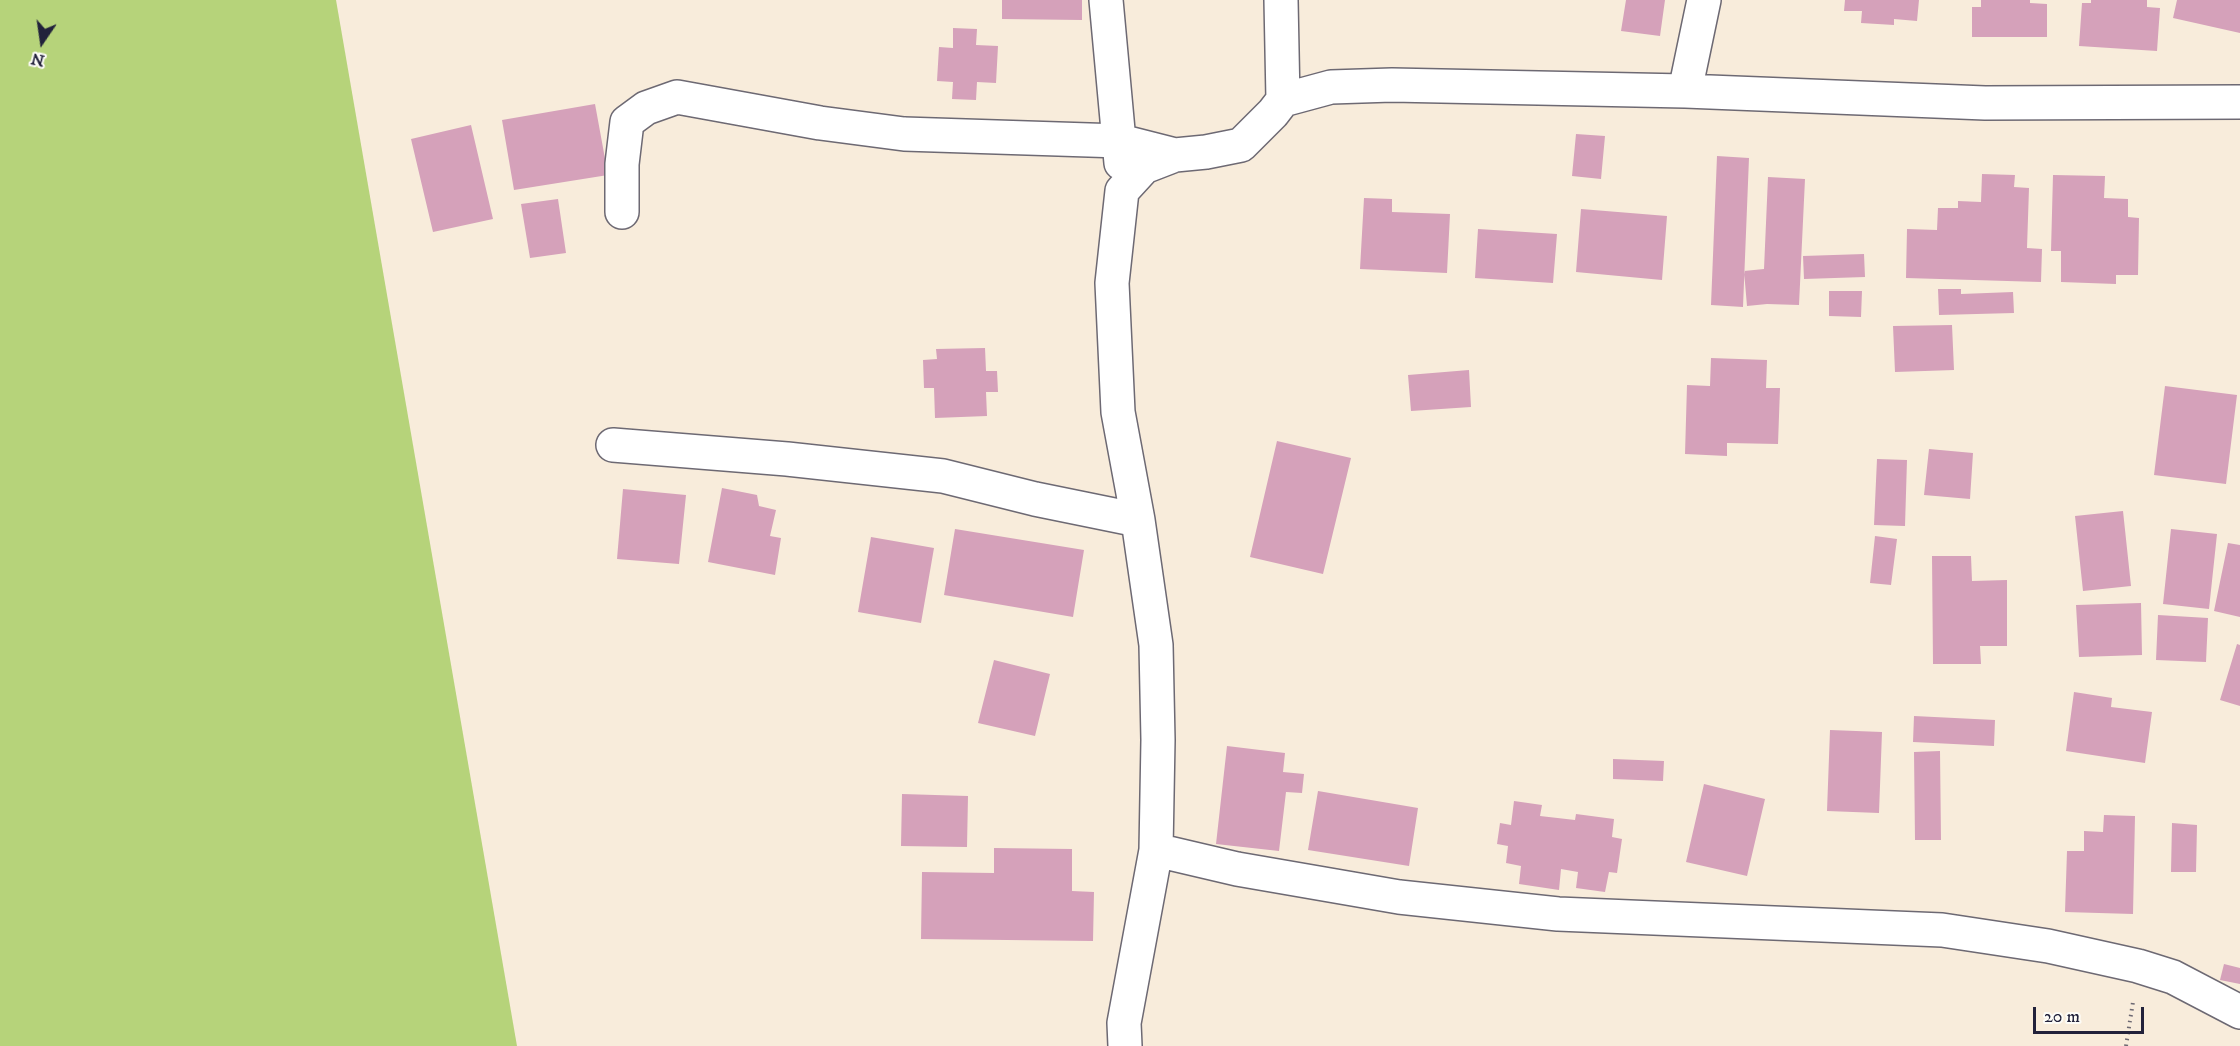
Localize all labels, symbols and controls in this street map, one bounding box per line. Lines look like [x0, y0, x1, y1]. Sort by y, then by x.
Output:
north arrow [12, 12, 72, 72]
text: N [29, 48, 47, 71]
scale bar [2036, 995, 2147, 1033]
text: 20 m [2044, 1006, 2080, 1028]

